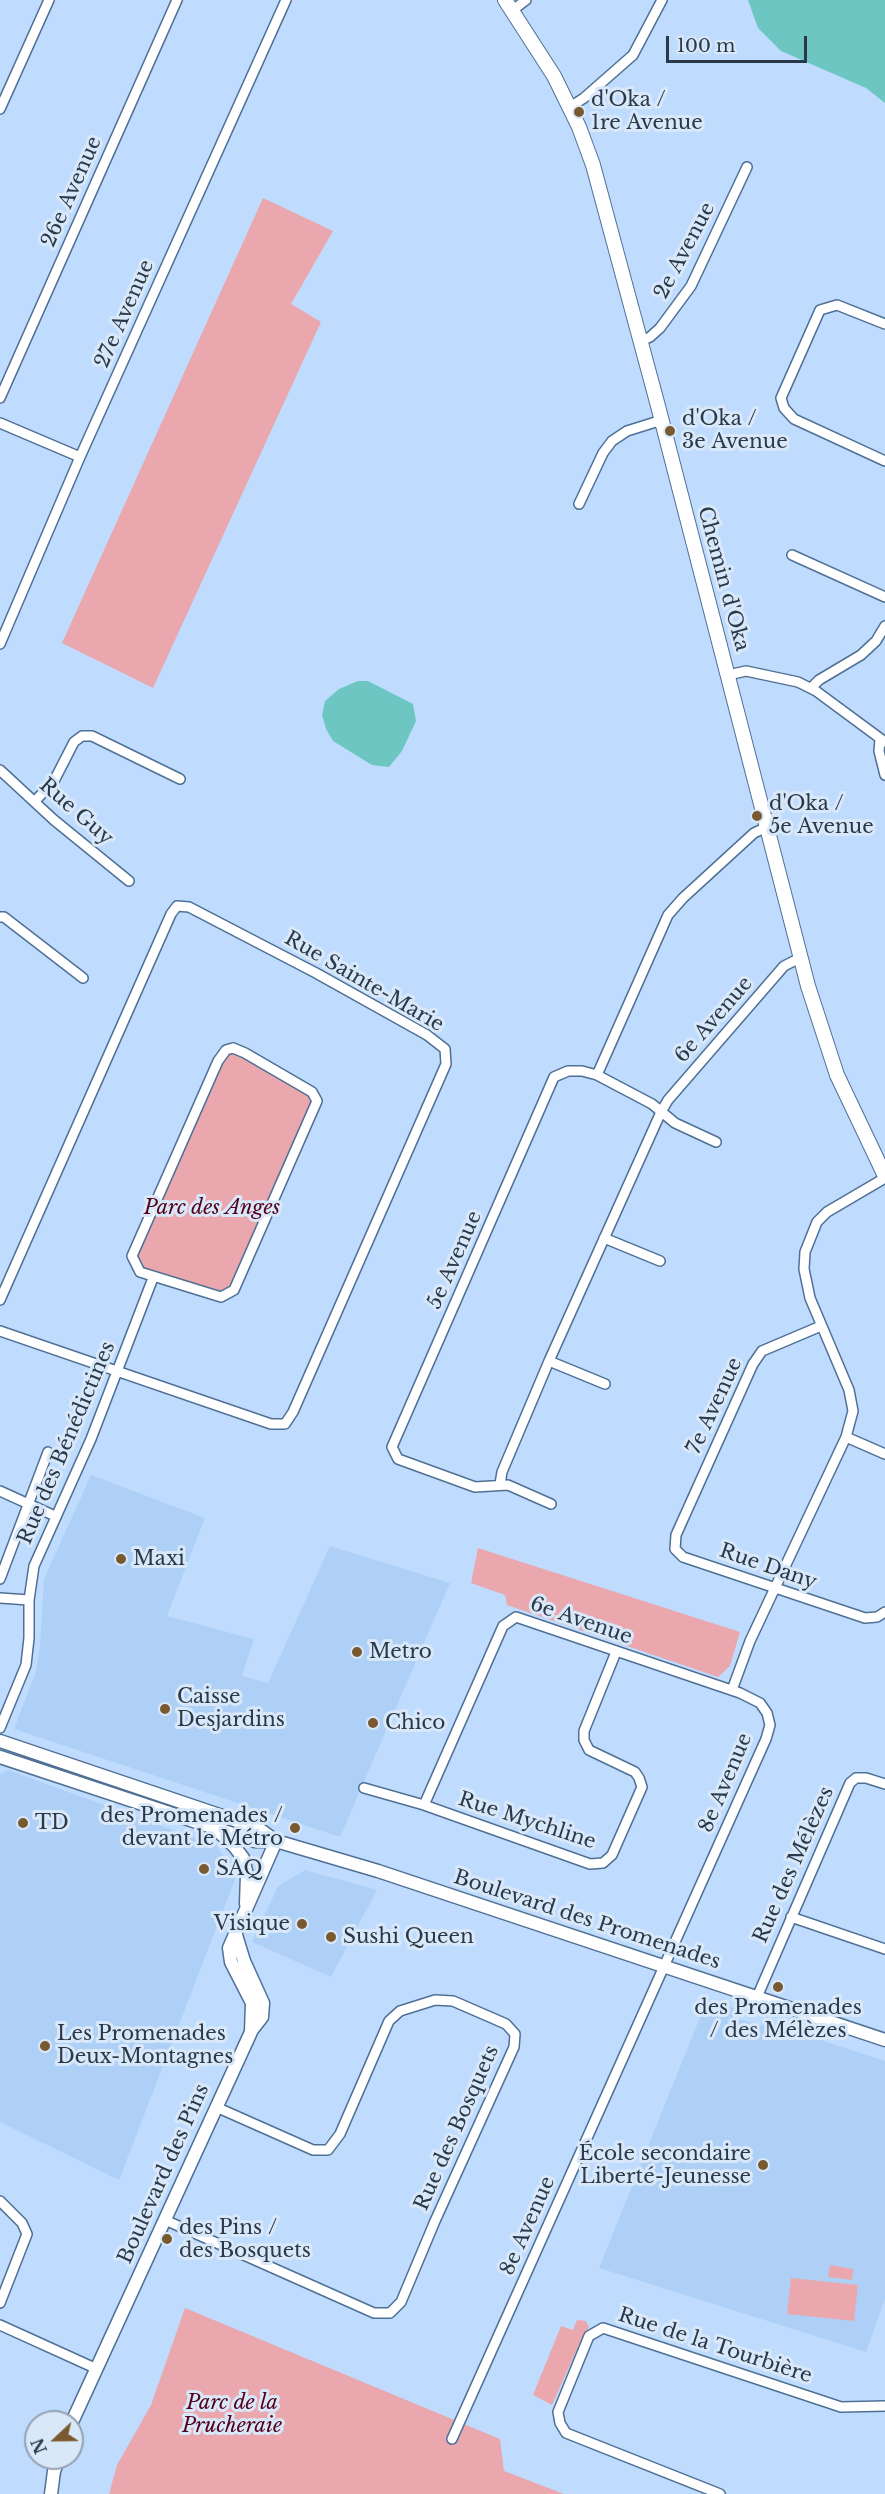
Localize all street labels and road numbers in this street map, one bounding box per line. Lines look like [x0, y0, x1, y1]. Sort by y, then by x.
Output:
street label: 26e Avenue [37, 133, 107, 251]
street label: 2e Avenue [650, 199, 720, 303]
street label: 27e Avenue [91, 256, 159, 372]
street label: Chemin d'Oka [692, 504, 754, 654]
street label: Rue Guy [34, 773, 118, 851]
street label: Rue Sainte-Marie [280, 927, 448, 1037]
street label: 6e Avenue [670, 972, 758, 1068]
street label: 5e Avenue [423, 1207, 487, 1313]
street label: Rue des Bénédictines [13, 1338, 121, 1548]
street label: 7e Avenue [682, 1354, 748, 1458]
street label: Rue Dany [716, 1539, 820, 1595]
street label: 6e Avenue [527, 1592, 635, 1650]
street label: 8e Avenue [694, 1730, 758, 1836]
street label: Rue des Mélèzes [749, 1783, 839, 1947]
street label: Rue Mychline [455, 1787, 599, 1855]
street label: Boulevard des Promenades [451, 1865, 723, 1975]
street label: Rue des Bosquets [410, 2042, 504, 2214]
street label: Boulevard des Pins [114, 2080, 214, 2268]
street label: 8e Avenue [496, 2173, 560, 2279]
street label: Rue de la Tourbière [615, 2303, 815, 2389]

